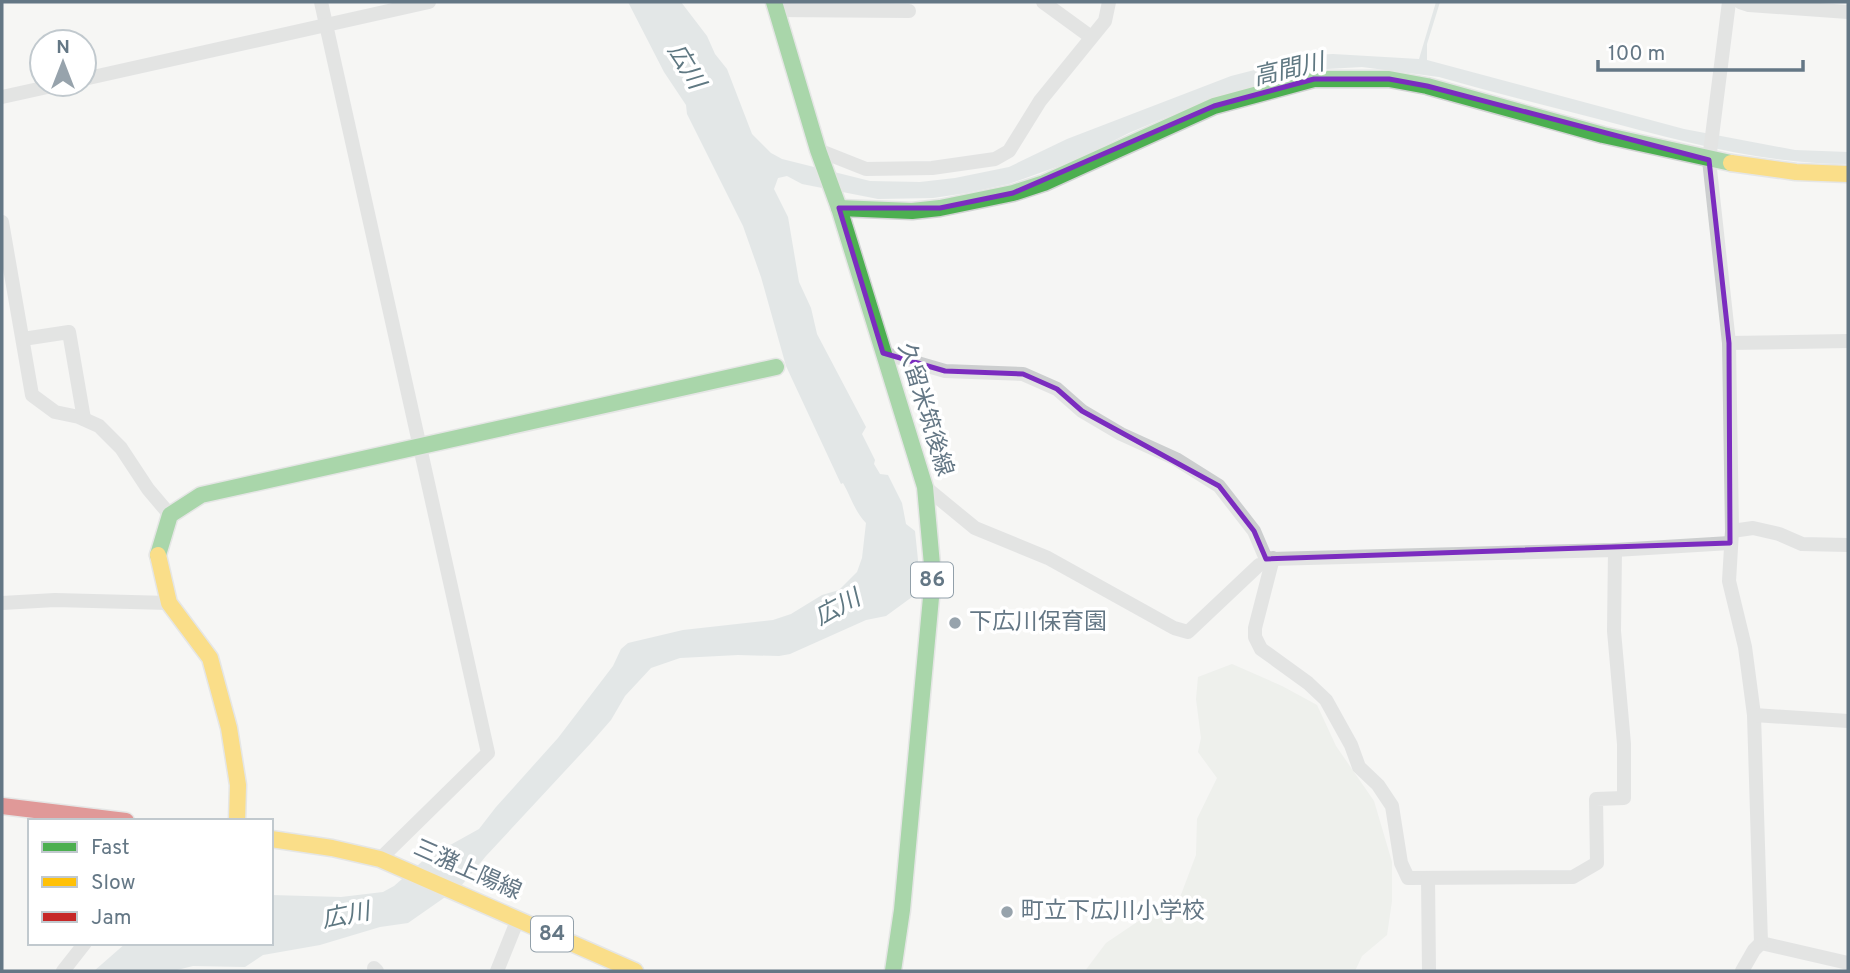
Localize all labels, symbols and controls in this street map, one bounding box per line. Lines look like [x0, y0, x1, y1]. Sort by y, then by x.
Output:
north arrow [28, 28, 98, 98]
scale bar [1598, 28, 1803, 72]
text: N [56, 36, 70, 60]
water label: 広川 [660, 39, 712, 98]
text: 100 m [1608, 41, 1665, 68]
water label: 高間川 [1251, 48, 1330, 94]
street label: 久留米筑後線 [890, 340, 958, 480]
road number: 86 [911, 562, 953, 598]
water label: 広川 [810, 583, 869, 634]
place label: 下広川保育園 [969, 609, 1107, 638]
marker: 下広川保育園 [947, 615, 963, 631]
legend [28, 819, 273, 945]
street label: 三潴上陽線 [409, 834, 525, 908]
text: Fast [91, 835, 130, 862]
text: Slow [91, 870, 136, 897]
water label: 広川 [320, 897, 375, 936]
place label: 町立下広川小学校 [1021, 898, 1205, 927]
marker: 町立下広川小学校 [999, 904, 1015, 920]
text: Jam [91, 905, 132, 932]
road number: 84 [531, 916, 573, 951]

